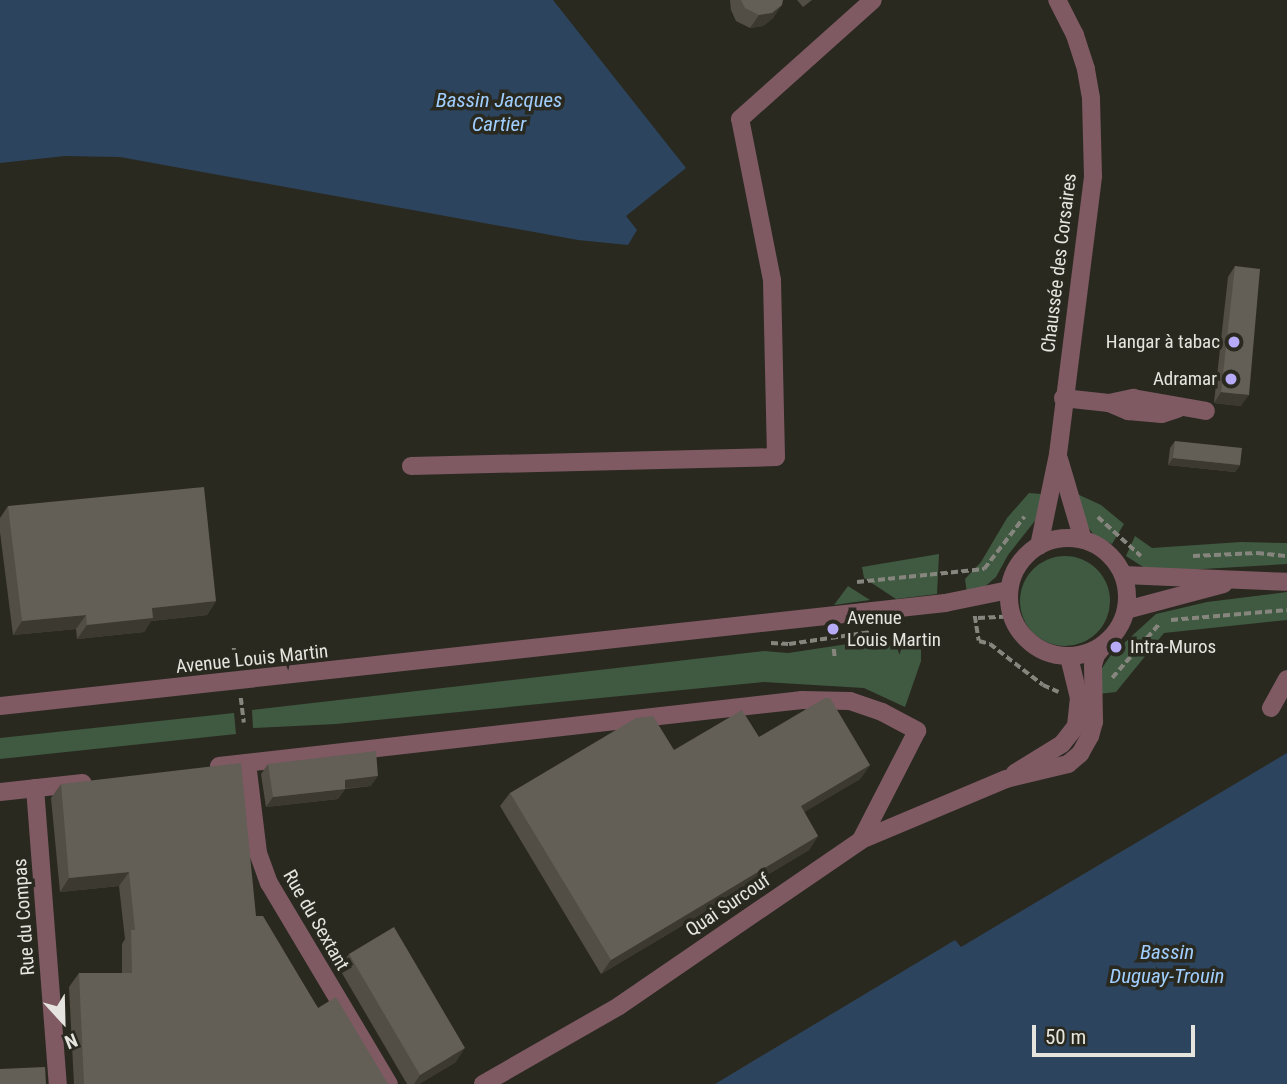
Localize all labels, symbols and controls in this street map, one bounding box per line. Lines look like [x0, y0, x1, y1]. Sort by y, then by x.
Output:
water label: Bassin Jacques Cartier [436, 87, 562, 137]
street label: Chaussée des Corsaires [1037, 172, 1081, 354]
place label: Hangar à tabac [1106, 331, 1220, 353]
marker: Hangar à tabac [1226, 334, 1242, 350]
place label: Adramar [1153, 368, 1217, 390]
marker: Adramar [1223, 371, 1239, 387]
place label: Avenue Louis Martin [847, 607, 941, 651]
marker: Avenue Louis Martin [825, 621, 841, 637]
place label: Intra-Muros [1130, 636, 1216, 658]
marker: Intra-Muros [1108, 639, 1124, 655]
street label: Avenue Louis Martin [175, 640, 329, 678]
street label: Rue du Compas [9, 858, 39, 976]
street label: Rue du Sextant [278, 866, 354, 974]
street label: Quai Surcouf [682, 869, 774, 941]
water label: Bassin Duguay-Trouin [1110, 939, 1224, 989]
north arrow [28, 986, 98, 1056]
scale bar [1035, 1010, 1198, 1054]
text: 50 m [1045, 1025, 1086, 1049]
text: N [61, 1028, 81, 1054]

